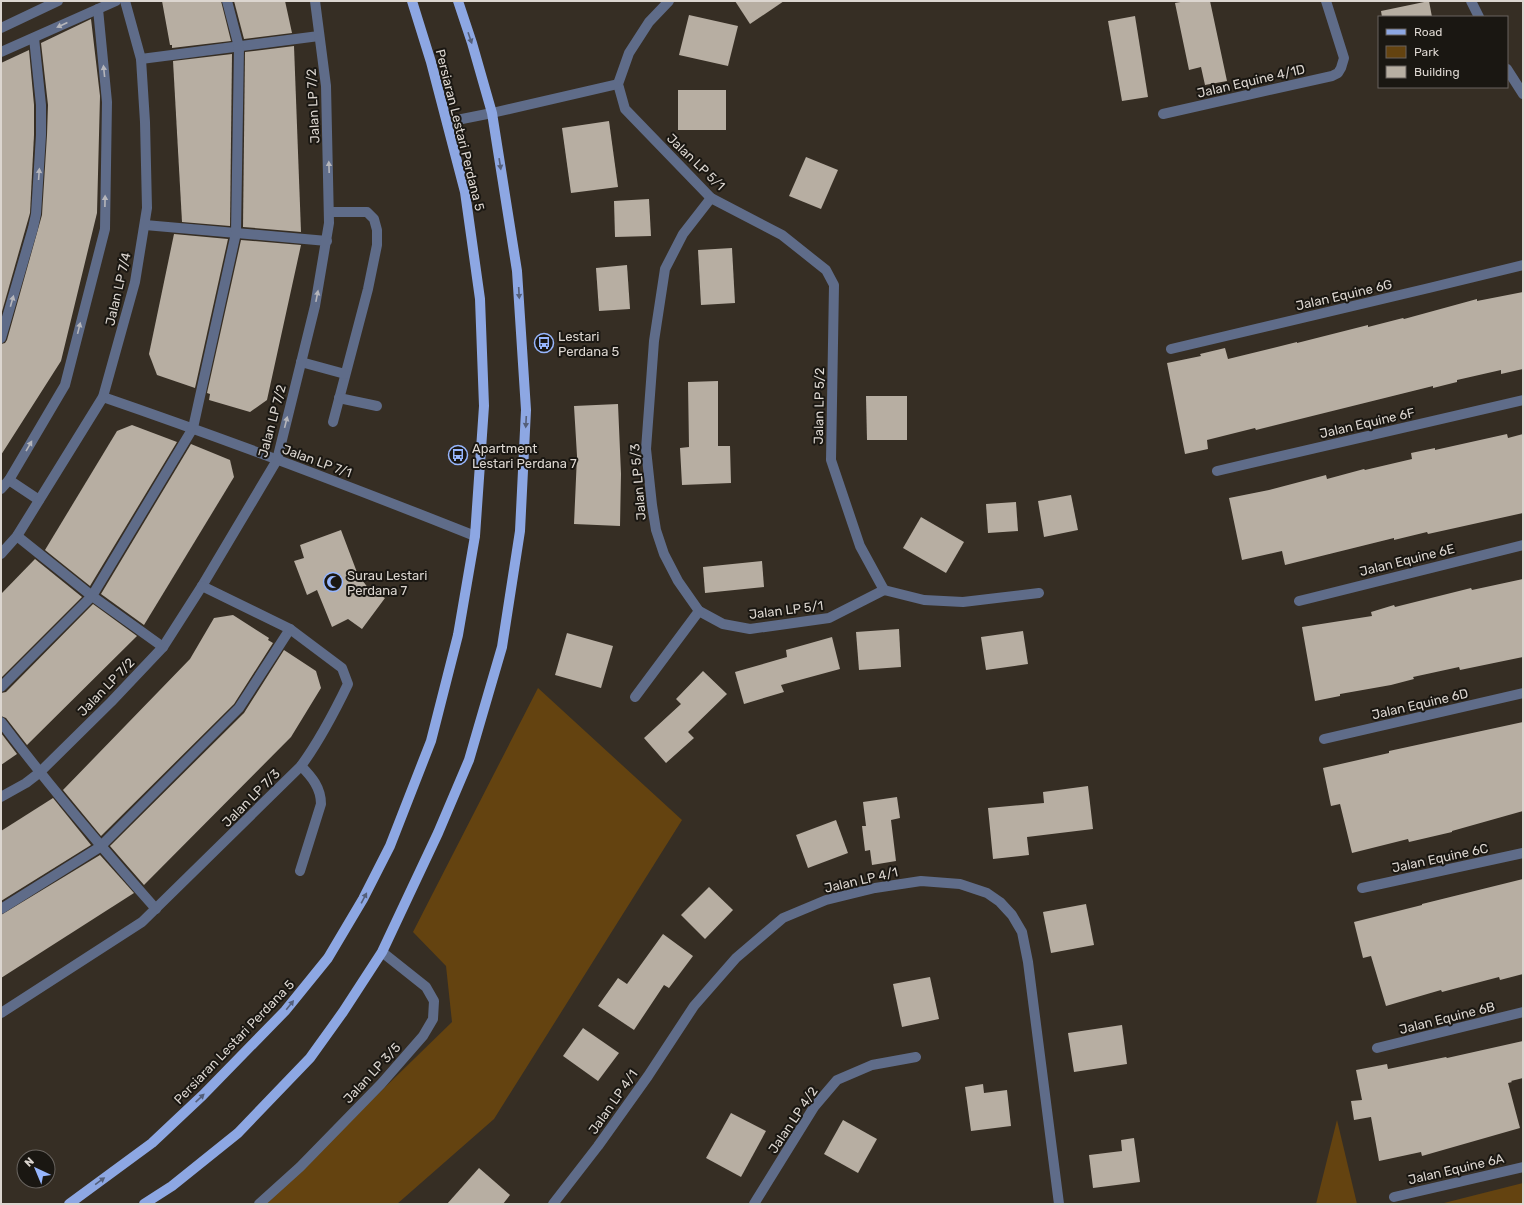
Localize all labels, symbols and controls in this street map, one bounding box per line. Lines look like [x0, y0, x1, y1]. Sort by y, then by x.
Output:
legend [1378, 16, 1508, 88]
one-way arrow [57, 22, 68, 28]
text: Road [1414, 25, 1442, 39]
one-way arrow [468, 32, 474, 44]
text: Park [1414, 45, 1440, 59]
street label: Persiaran Lestari Perdana 5 [433, 47, 487, 213]
street label: Jalan Equine 4/1D [1196, 61, 1307, 101]
one-way arrow [100, 65, 107, 77]
text: Building [1414, 65, 1460, 79]
street label: Jalan LP 7/2 [304, 68, 322, 144]
street label: Jalan LP 5/1 [664, 131, 728, 193]
one-way arrow [497, 158, 503, 170]
one-way arrow [326, 160, 332, 173]
one-way arrow [35, 168, 42, 180]
one-way arrow [102, 195, 109, 207]
street label: Jalan LP 7/4 [102, 251, 134, 327]
street label: Jalan Equine 6G [1294, 277, 1394, 313]
one-way arrow [515, 287, 522, 299]
one-way arrow [314, 290, 320, 302]
one-way arrow [9, 295, 15, 307]
one-way arrow [77, 322, 83, 334]
place label: Lestari Perdana 5 [558, 329, 619, 359]
bus stop icon: Lestari Perdana 5 [533, 332, 555, 354]
street label: Jalan LP 5/2 [811, 368, 827, 444]
street label: Jalan LP 7/2 [255, 383, 289, 459]
street label: Jalan Equine 6F [1318, 405, 1416, 441]
one-way arrow [283, 416, 289, 428]
one-way arrow [522, 416, 529, 428]
one-way arrow [25, 440, 32, 452]
street label: Jalan LP 7/1 [280, 441, 354, 481]
place label: Apartment Lestari Perdana 7 [472, 441, 577, 471]
street label: Jalan LP 5/3 [627, 443, 649, 521]
bus stop icon: Apartment Lestari Perdana 7 [447, 444, 469, 466]
street label: Jalan Equine 6E [1358, 541, 1456, 579]
place label: Surau Lestari Perdana 7 [347, 568, 427, 598]
mosque icon: Surau Lestari Perdana 7 [322, 571, 344, 593]
street label: Jalan LP 5/1 [748, 598, 824, 622]
street label: Jalan LP 7/2 [75, 655, 137, 719]
street label: Jalan Equine 6D [1370, 686, 1470, 722]
street label: Jalan LP 7/3 [219, 766, 283, 830]
street label: Jalan Equine 6C [1390, 840, 1490, 876]
street label: Jalan LP 4/1 [823, 864, 899, 896]
one-way arrow [360, 892, 367, 904]
street label: Persiaran Lestari Perdana 5 [171, 977, 297, 1107]
one-way arrow [286, 999, 295, 1010]
street label: Jalan Equine 6B [1398, 999, 1496, 1037]
street label: Jalan LP 3/5 [340, 1040, 404, 1106]
street label: Jalan LP 4/1 [585, 1067, 641, 1137]
street label: Jalan LP 4/2 [765, 1084, 821, 1156]
one-way arrow [195, 1093, 205, 1103]
north arrow [16, 1149, 56, 1189]
street label: Jalan Equine 6A [1406, 1151, 1506, 1187]
text: N [22, 1155, 37, 1170]
one-way arrow [95, 1177, 105, 1185]

